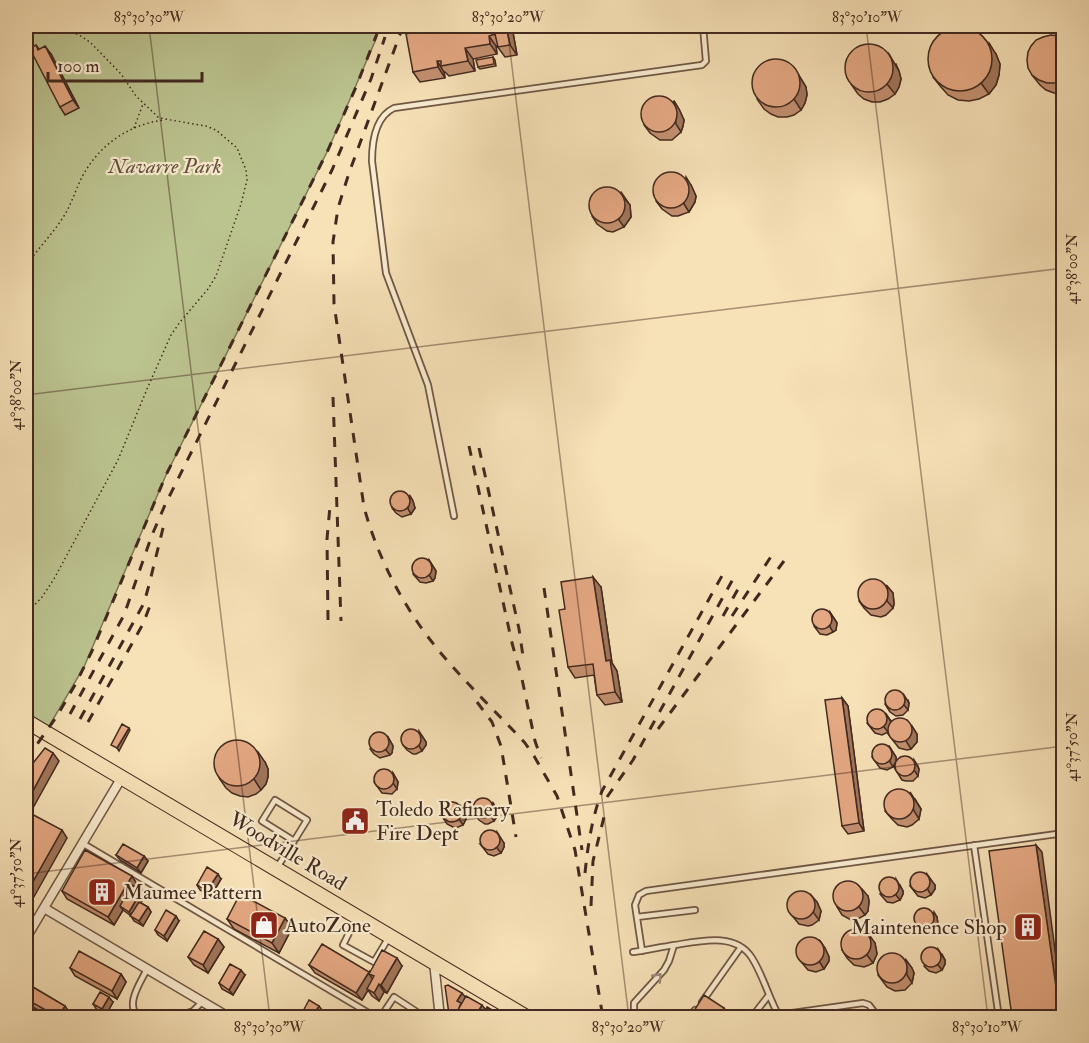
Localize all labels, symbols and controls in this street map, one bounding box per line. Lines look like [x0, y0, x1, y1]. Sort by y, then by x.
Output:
text: 83°30'30"W [114, 8, 185, 27]
text: 83°30'20"W [472, 8, 545, 27]
text: 83°30'10"W [832, 8, 903, 27]
scale bar [48, 45, 202, 83]
text: 100 m [57, 55, 100, 78]
park label: Navarre Park [108, 153, 221, 180]
text: 41°38'00"N [1063, 233, 1082, 304]
text: 41°38'00"N [7, 359, 26, 430]
text: 41°37'50"N [1063, 712, 1082, 782]
place label: Toledo Refinery Fire Dept [376, 796, 510, 847]
street label: Woodville Road [223, 805, 352, 897]
public building icon: Toledo Refinery Fire Dept [339, 805, 371, 837]
text: 41°37'50"N [7, 838, 26, 908]
building icon: Maumee Pattern [86, 876, 118, 908]
place label: Maumee Pattern [123, 879, 263, 906]
shop icon: AutoZone [248, 909, 280, 941]
building icon: Maintenence Shop [1012, 911, 1044, 943]
place label: AutoZone [284, 912, 371, 939]
place label: Maintenence Shop [851, 914, 1007, 941]
one-way arrow [651, 973, 662, 983]
text: 83°30'30"W [234, 1018, 305, 1037]
text: 83°30'20"W [592, 1018, 665, 1037]
text: 83°30'10"W [952, 1018, 1023, 1037]

